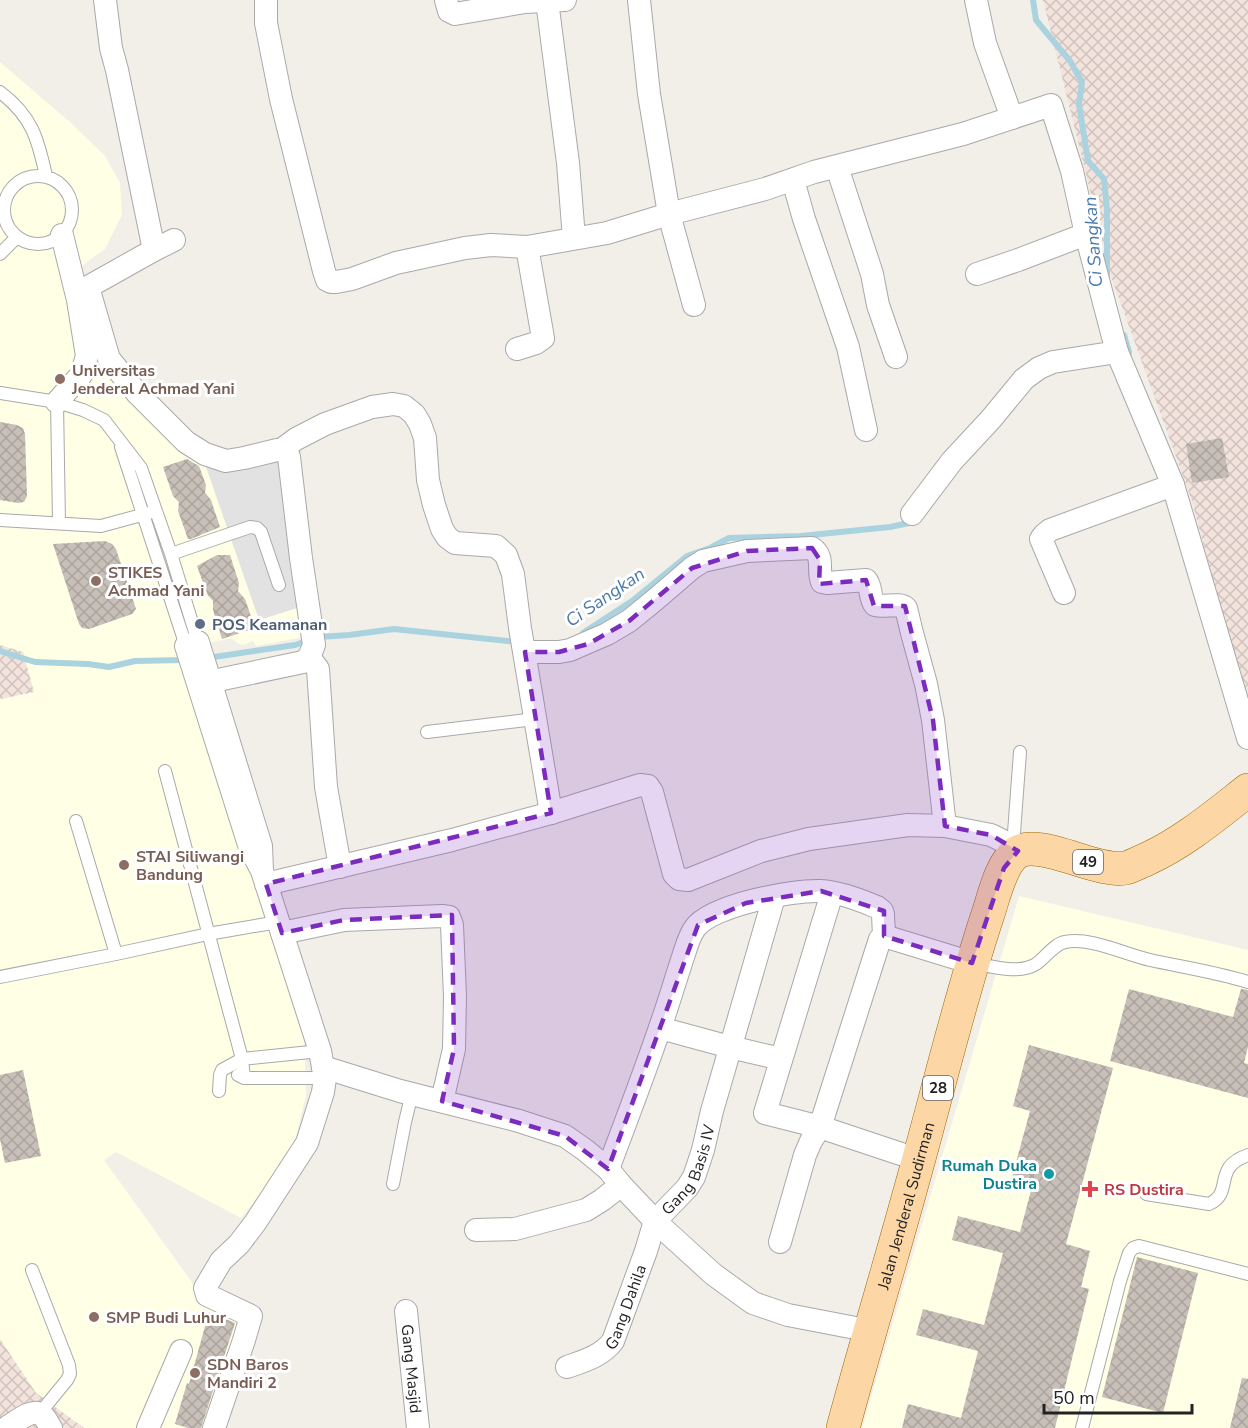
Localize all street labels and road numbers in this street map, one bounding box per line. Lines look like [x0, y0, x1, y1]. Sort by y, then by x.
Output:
road number: 49 [1073, 850, 1103, 874]
road number: 28 [923, 1076, 953, 1100]
street label: Jalan Jenderal Sudirman [872, 1120, 940, 1293]
street label: Gang Basis IV [657, 1122, 721, 1220]
street label: Gang Dahila [600, 1262, 652, 1355]
street label: Gang Masjid [395, 1323, 426, 1414]

